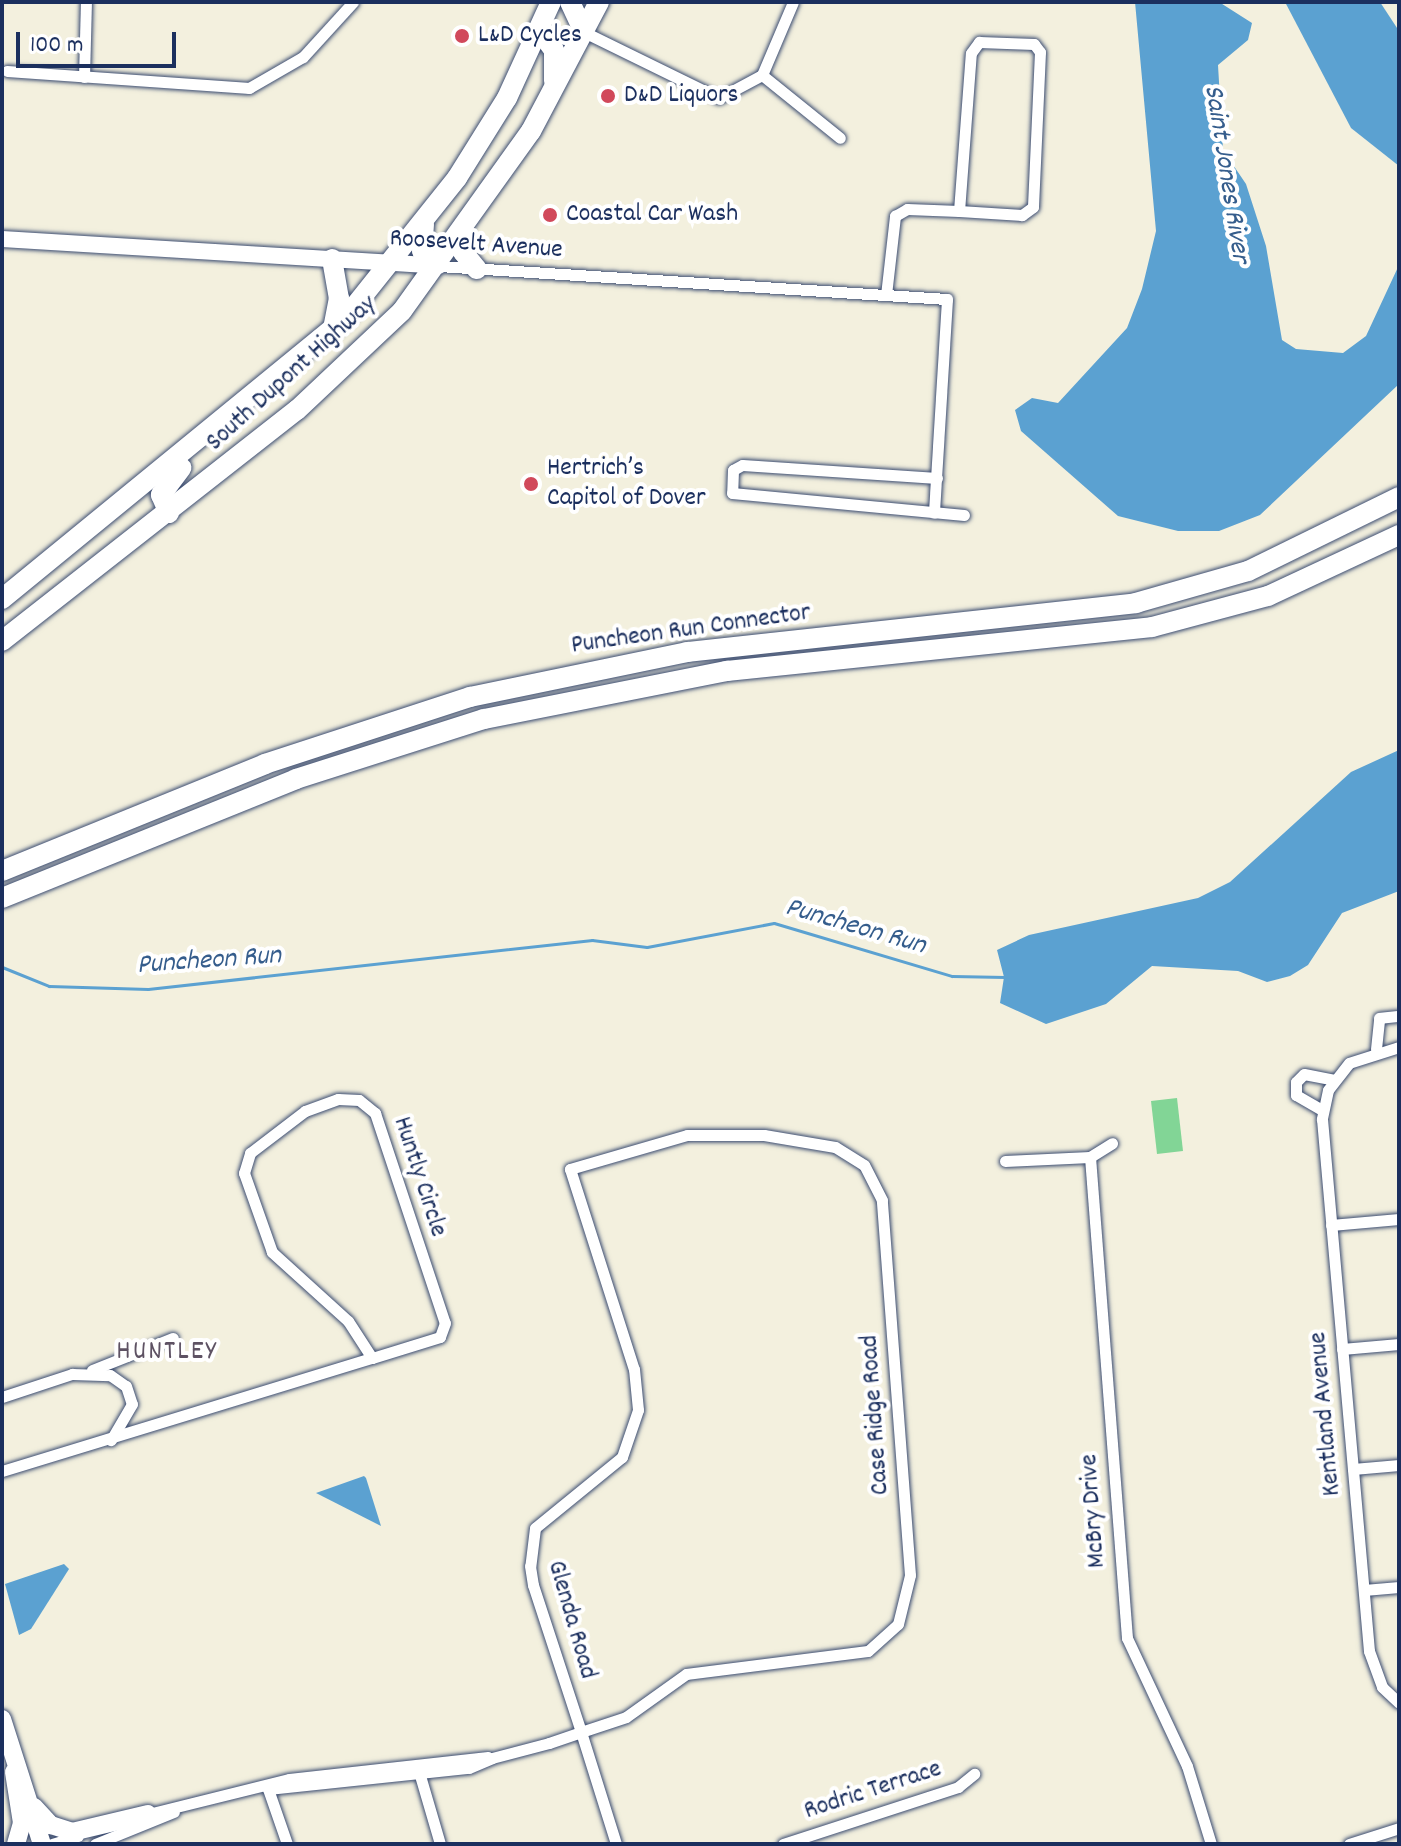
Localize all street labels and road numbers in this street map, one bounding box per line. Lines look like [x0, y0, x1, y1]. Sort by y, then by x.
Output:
street label: Roosevelt Avenue [388, 223, 564, 267]
street label: South Dupont Highway [200, 289, 384, 459]
street label: Puncheon Run Connector [569, 598, 813, 662]
street label: Huntly Circle [385, 1113, 453, 1241]
street label: Kentland Avenue [1303, 1331, 1349, 1497]
street label: Case Ridge Road [855, 1334, 897, 1496]
street label: McBry Drive [1074, 1453, 1114, 1569]
street label: Glenda Road [539, 1557, 603, 1683]
street label: Rodric Terrace [800, 1754, 946, 1828]

